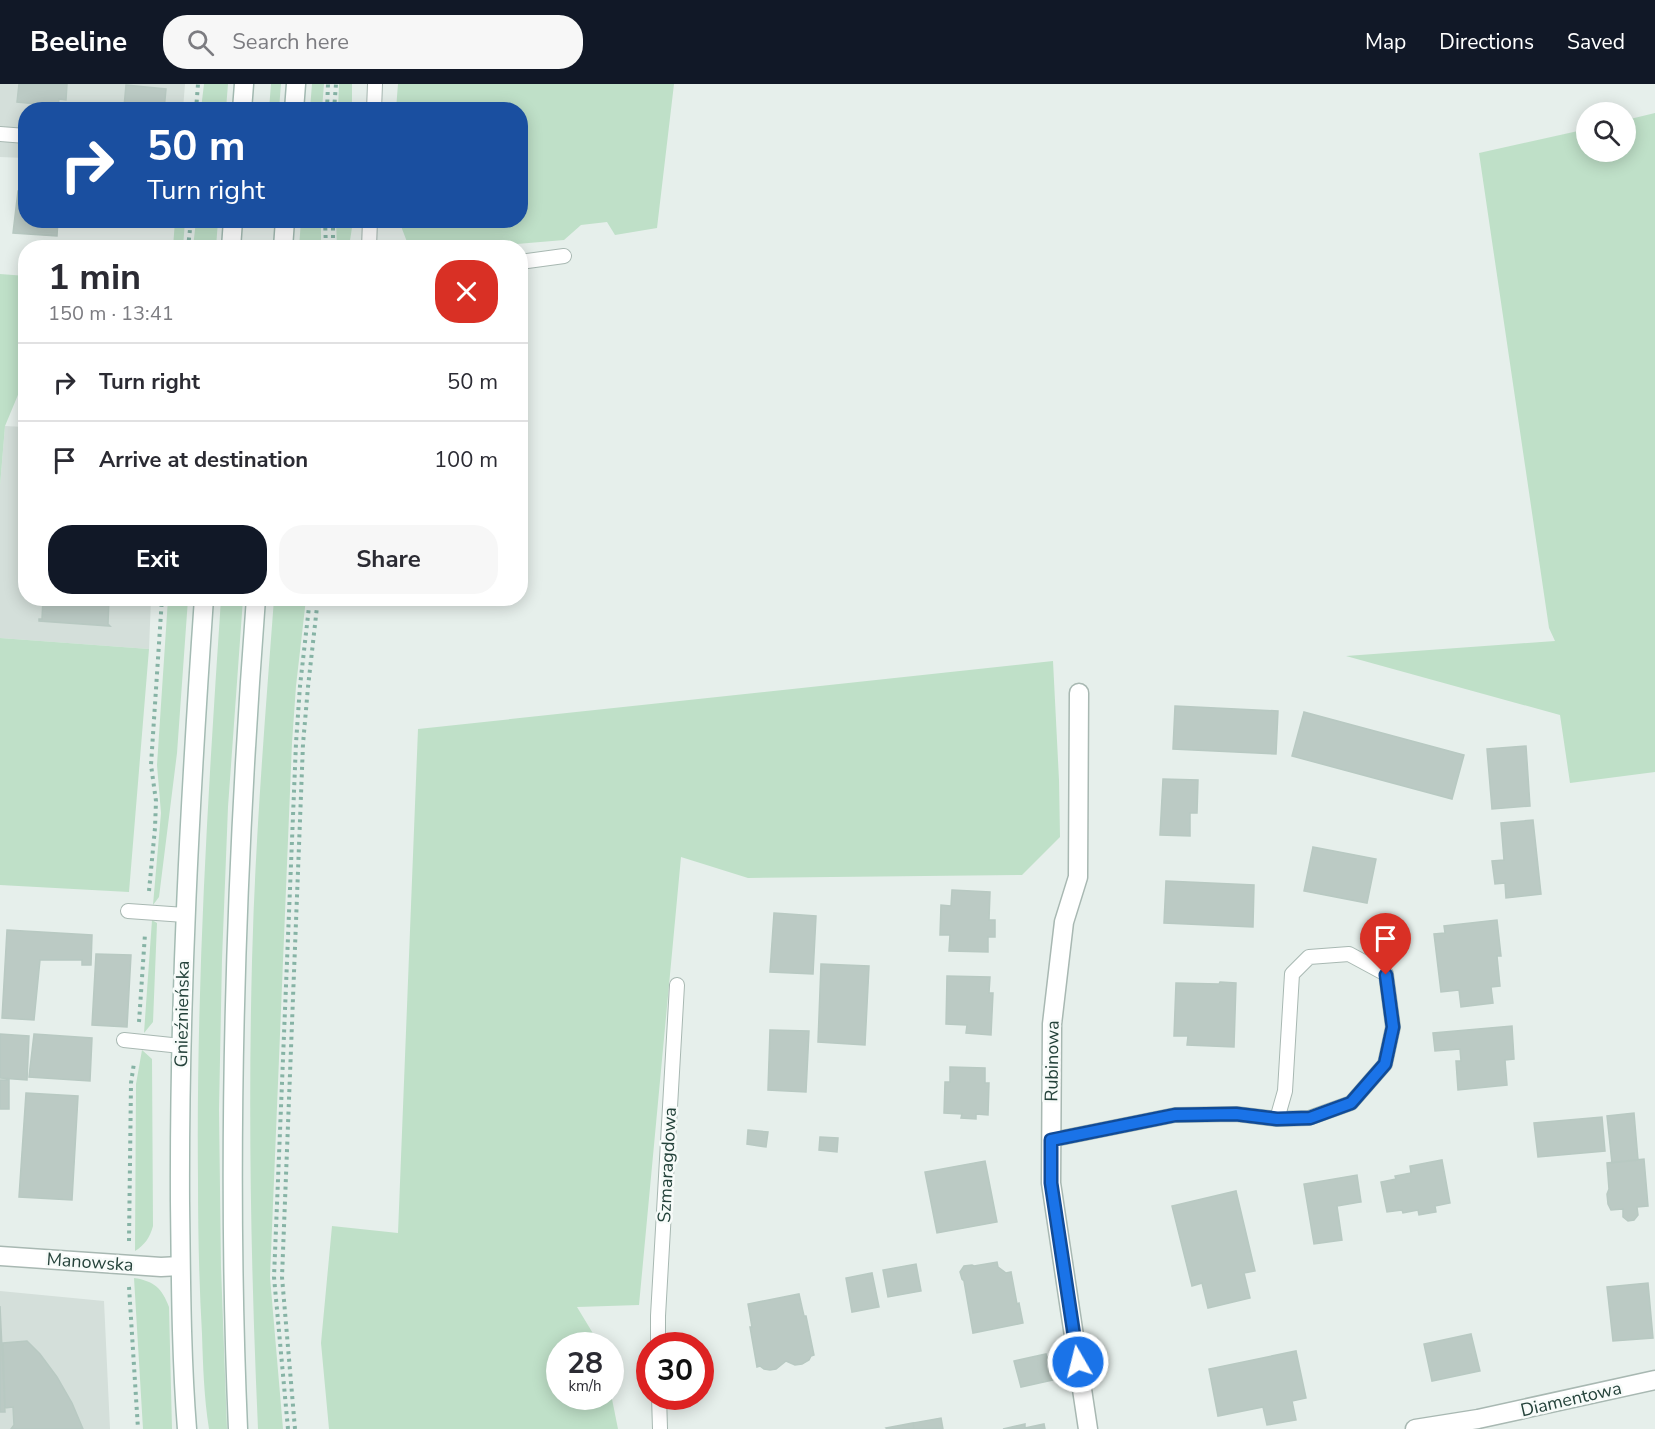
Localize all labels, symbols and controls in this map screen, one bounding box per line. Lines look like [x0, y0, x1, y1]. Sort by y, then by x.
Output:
search box [163, 15, 583, 69]
text: Beeline [30, 23, 127, 61]
icon: search [184, 26, 217, 59]
text: Search here [232, 27, 349, 57]
text: Map [1365, 28, 1406, 56]
text: Directions [1439, 28, 1534, 56]
text: Saved [1567, 28, 1625, 56]
map controls [1576, 102, 1636, 162]
button: search [1576, 102, 1636, 162]
text: 50 m [147, 118, 246, 175]
icon: right [48, 126, 126, 204]
text: Turn right [147, 172, 265, 209]
text: 1 min [48, 253, 141, 302]
button: close [435, 260, 498, 323]
text: 150 m · 13:41 [48, 300, 174, 327]
icon: right [48, 366, 81, 399]
text: Turn right [99, 367, 200, 397]
text: 50 m [447, 367, 498, 397]
icon: arrive [48, 444, 81, 477]
text: Arrive at destination [99, 445, 308, 475]
text: 100 m [434, 445, 498, 475]
button: Exit [48, 525, 267, 594]
button: Share [279, 525, 498, 594]
pin [1360, 913, 1411, 975]
icon: arrive [1369, 922, 1402, 955]
street label: Gnieźnieńska [169, 960, 195, 1068]
street label: Rubinowa [1039, 1020, 1065, 1102]
street label: Szmaragdowa [652, 1107, 682, 1223]
street label: Manowska [46, 1247, 134, 1277]
position arrow [1046, 1330, 1110, 1394]
speed limit sign: 30 [636, 1332, 714, 1410]
text: 28 [567, 1343, 603, 1384]
text: km/h [568, 1376, 602, 1396]
street label: Diamentowa [1518, 1376, 1624, 1422]

